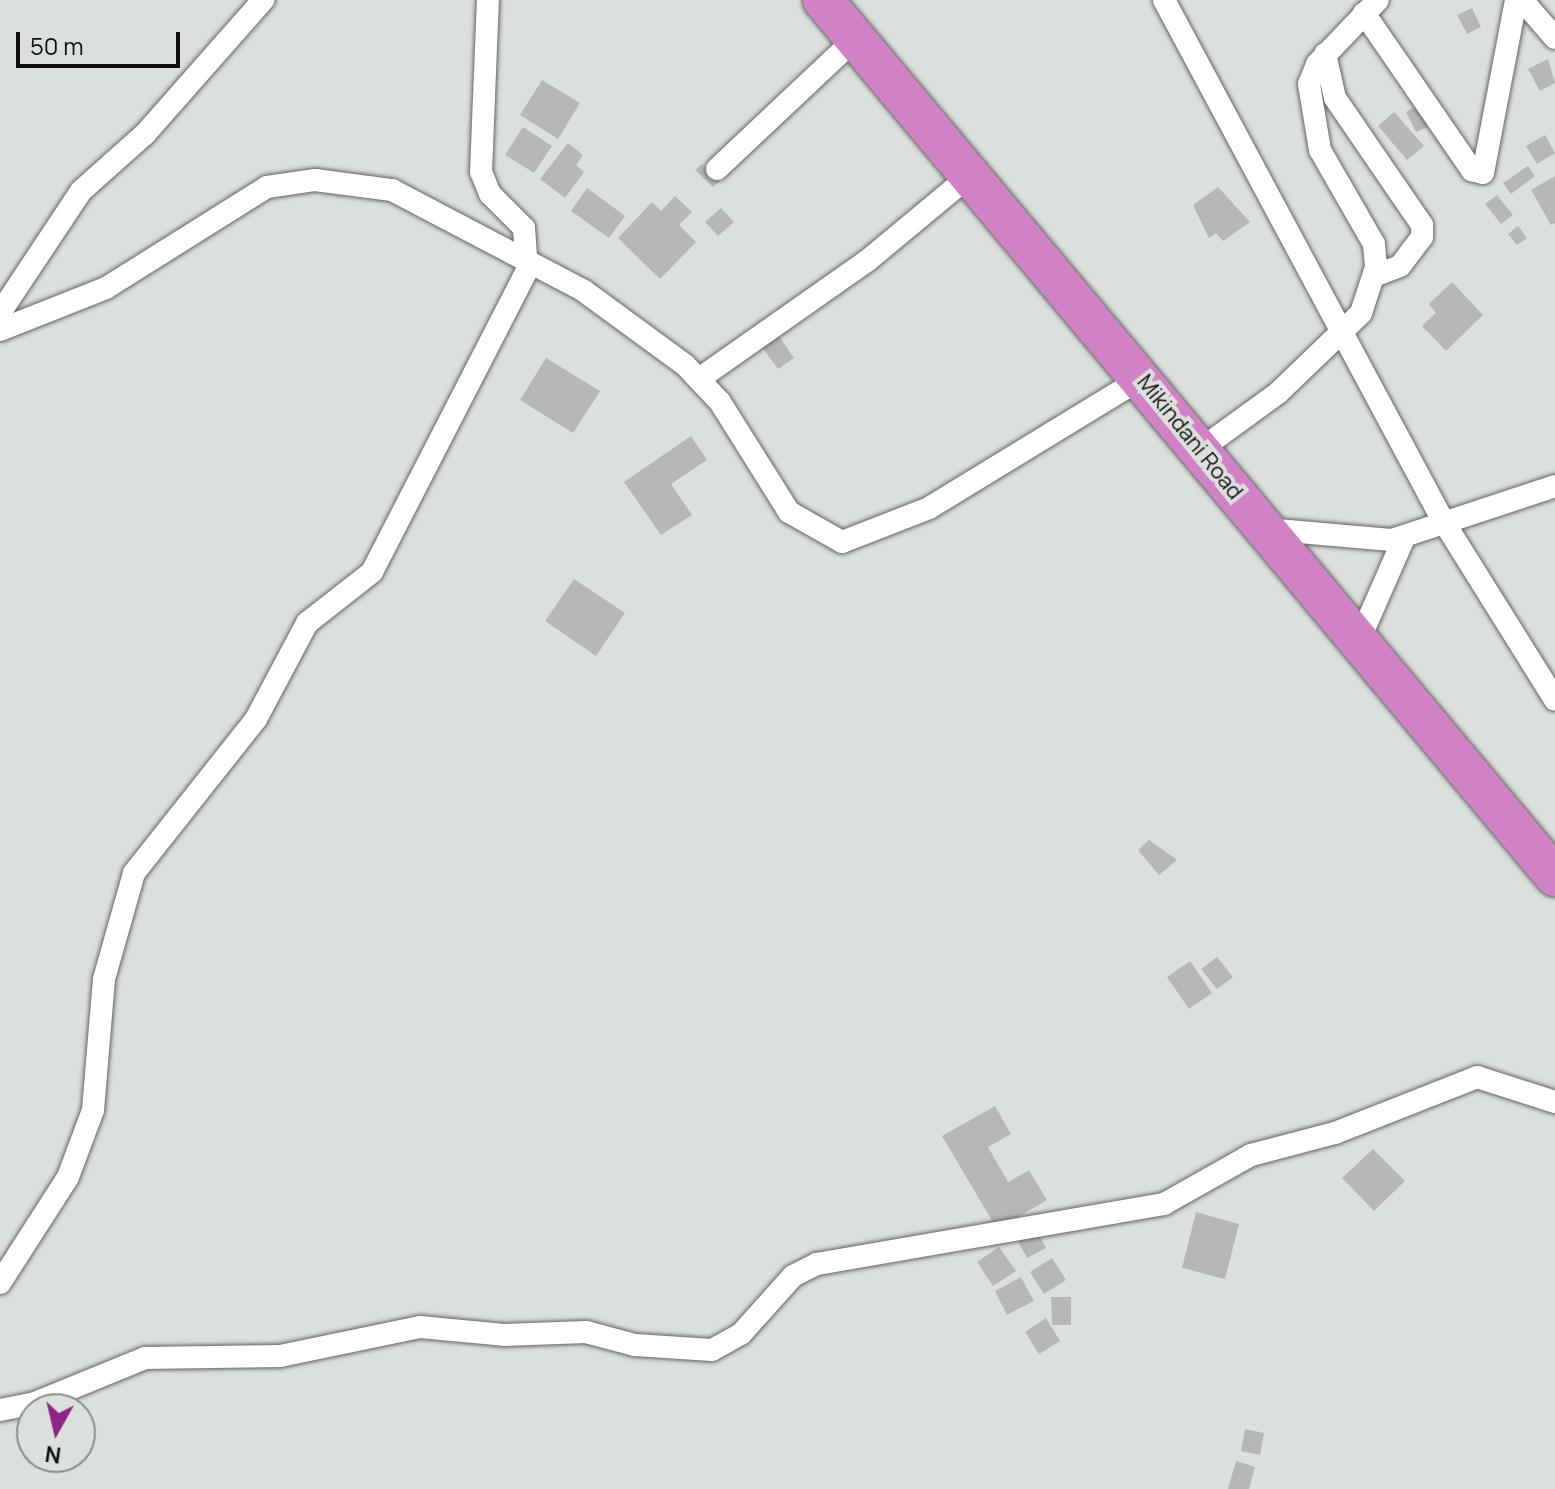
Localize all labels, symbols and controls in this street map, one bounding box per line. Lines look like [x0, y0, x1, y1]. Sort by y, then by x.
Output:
scale bar [20, 16, 184, 66]
text: 50 m [30, 29, 84, 62]
street label: Mikindani Road [1132, 369, 1248, 505]
north arrow [16, 1393, 96, 1473]
text: N [43, 1439, 63, 1471]

